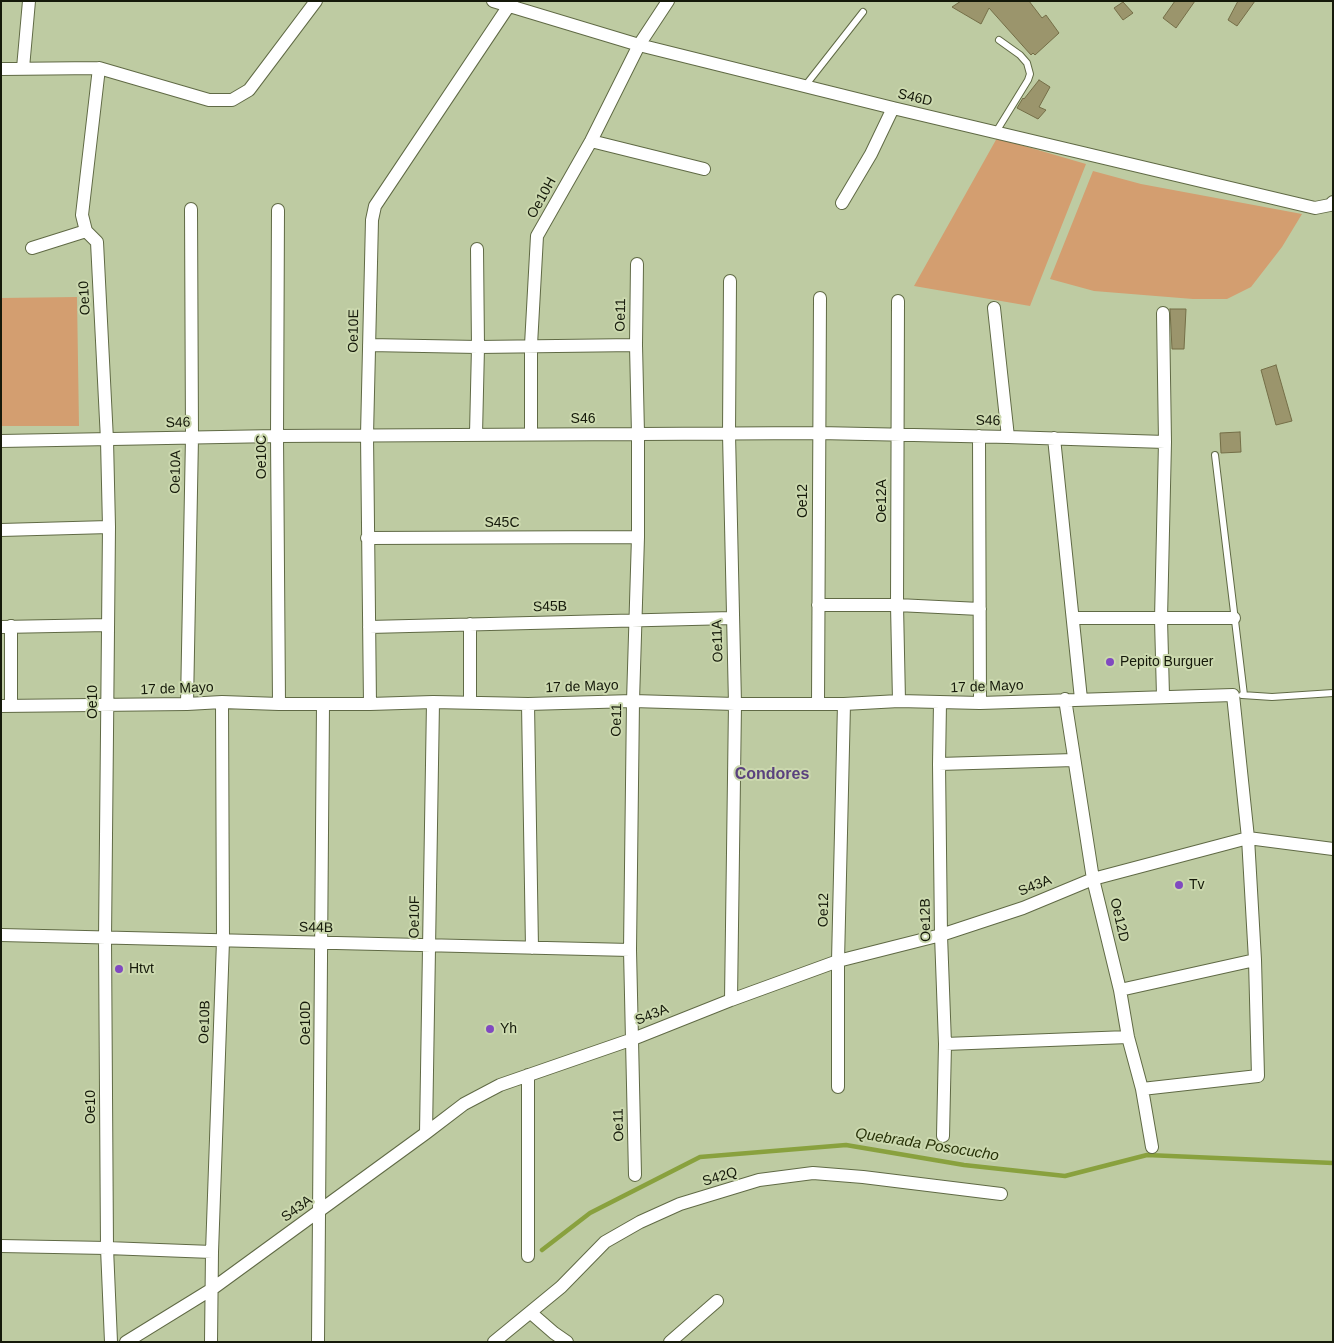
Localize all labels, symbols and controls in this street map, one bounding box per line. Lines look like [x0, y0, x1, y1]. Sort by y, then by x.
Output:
street label: S46D [896, 86, 934, 110]
street label: Oe10H [524, 175, 560, 221]
street label: Oe10 [76, 280, 94, 316]
street label: Oe11 [612, 298, 630, 332]
street label: Oe10E [345, 309, 363, 353]
street label: S46 [571, 411, 595, 427]
street label: S46 [975, 412, 1001, 430]
street label: S46 [165, 414, 191, 432]
street label: Oe10C [254, 435, 270, 479]
street label: Oe10A [167, 450, 185, 494]
street label: Oe12A [874, 479, 890, 523]
street label: Oe12 [795, 484, 811, 518]
street label: S45C [484, 515, 520, 531]
street label: S45B [533, 598, 567, 616]
street label: Oe11A [709, 619, 727, 663]
place label: Pepito Burguer [1120, 654, 1213, 670]
marker: Pepito Burguer [1104, 656, 1116, 668]
street label: 17 de Mayo [545, 677, 619, 697]
street label: 17 de Mayo [950, 677, 1024, 697]
street label: 17 de Mayo [140, 679, 214, 699]
street label: Oe10 [85, 685, 101, 719]
street label: Oe11 [608, 703, 626, 737]
district label: Condores [735, 765, 809, 785]
street label: S43A [1016, 872, 1054, 900]
place label: Tv [1189, 877, 1205, 893]
marker: Tv [1173, 879, 1185, 891]
street label: Oe12 [815, 893, 833, 927]
street label: Oe10F [406, 895, 424, 939]
street label: Oe12D [1106, 896, 1132, 944]
street label: Oe12B [917, 898, 935, 942]
street label: S44B [299, 919, 333, 937]
place label: Htvt [129, 961, 154, 977]
marker: Htvt [113, 963, 125, 975]
street label: Oe10B [196, 1000, 214, 1044]
street label: Oe10D [298, 1001, 314, 1045]
street label: S43A [633, 1001, 671, 1029]
place label: Yh [500, 1021, 517, 1037]
marker: Yh [484, 1023, 496, 1035]
street label: Oe10 [83, 1090, 99, 1124]
street label: Oe11 [610, 1108, 628, 1142]
water label: Quebrada Posocucho [854, 1125, 1000, 1165]
street label: S42Q [700, 1164, 740, 1190]
street label: S43A [278, 1192, 316, 1226]

